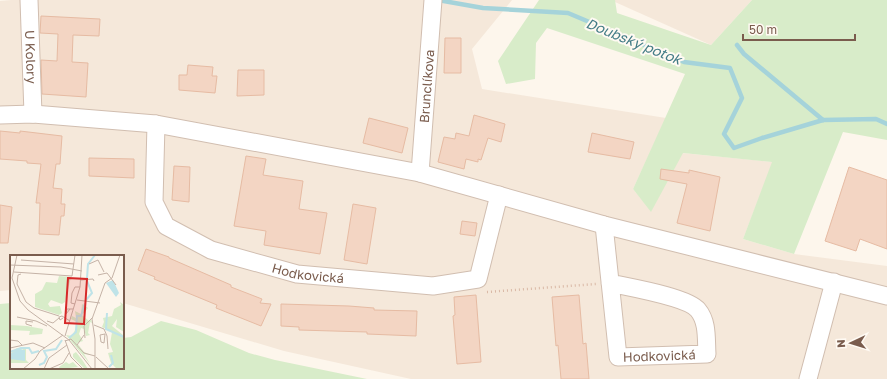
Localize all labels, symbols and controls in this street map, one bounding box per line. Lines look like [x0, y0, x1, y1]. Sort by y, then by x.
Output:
water label: Doubský potok [584, 14, 686, 69]
scale bar [743, 16, 855, 42]
text: 50 m [749, 22, 777, 37]
street label: U Kolory [22, 30, 40, 85]
street label: Brunclíkova [416, 49, 437, 124]
inset map [10, 255, 124, 369]
street label: Hodkovická [270, 259, 345, 286]
north arrow [831, 323, 871, 363]
text: N [834, 339, 847, 348]
street label: Hodkovická [623, 346, 696, 365]

